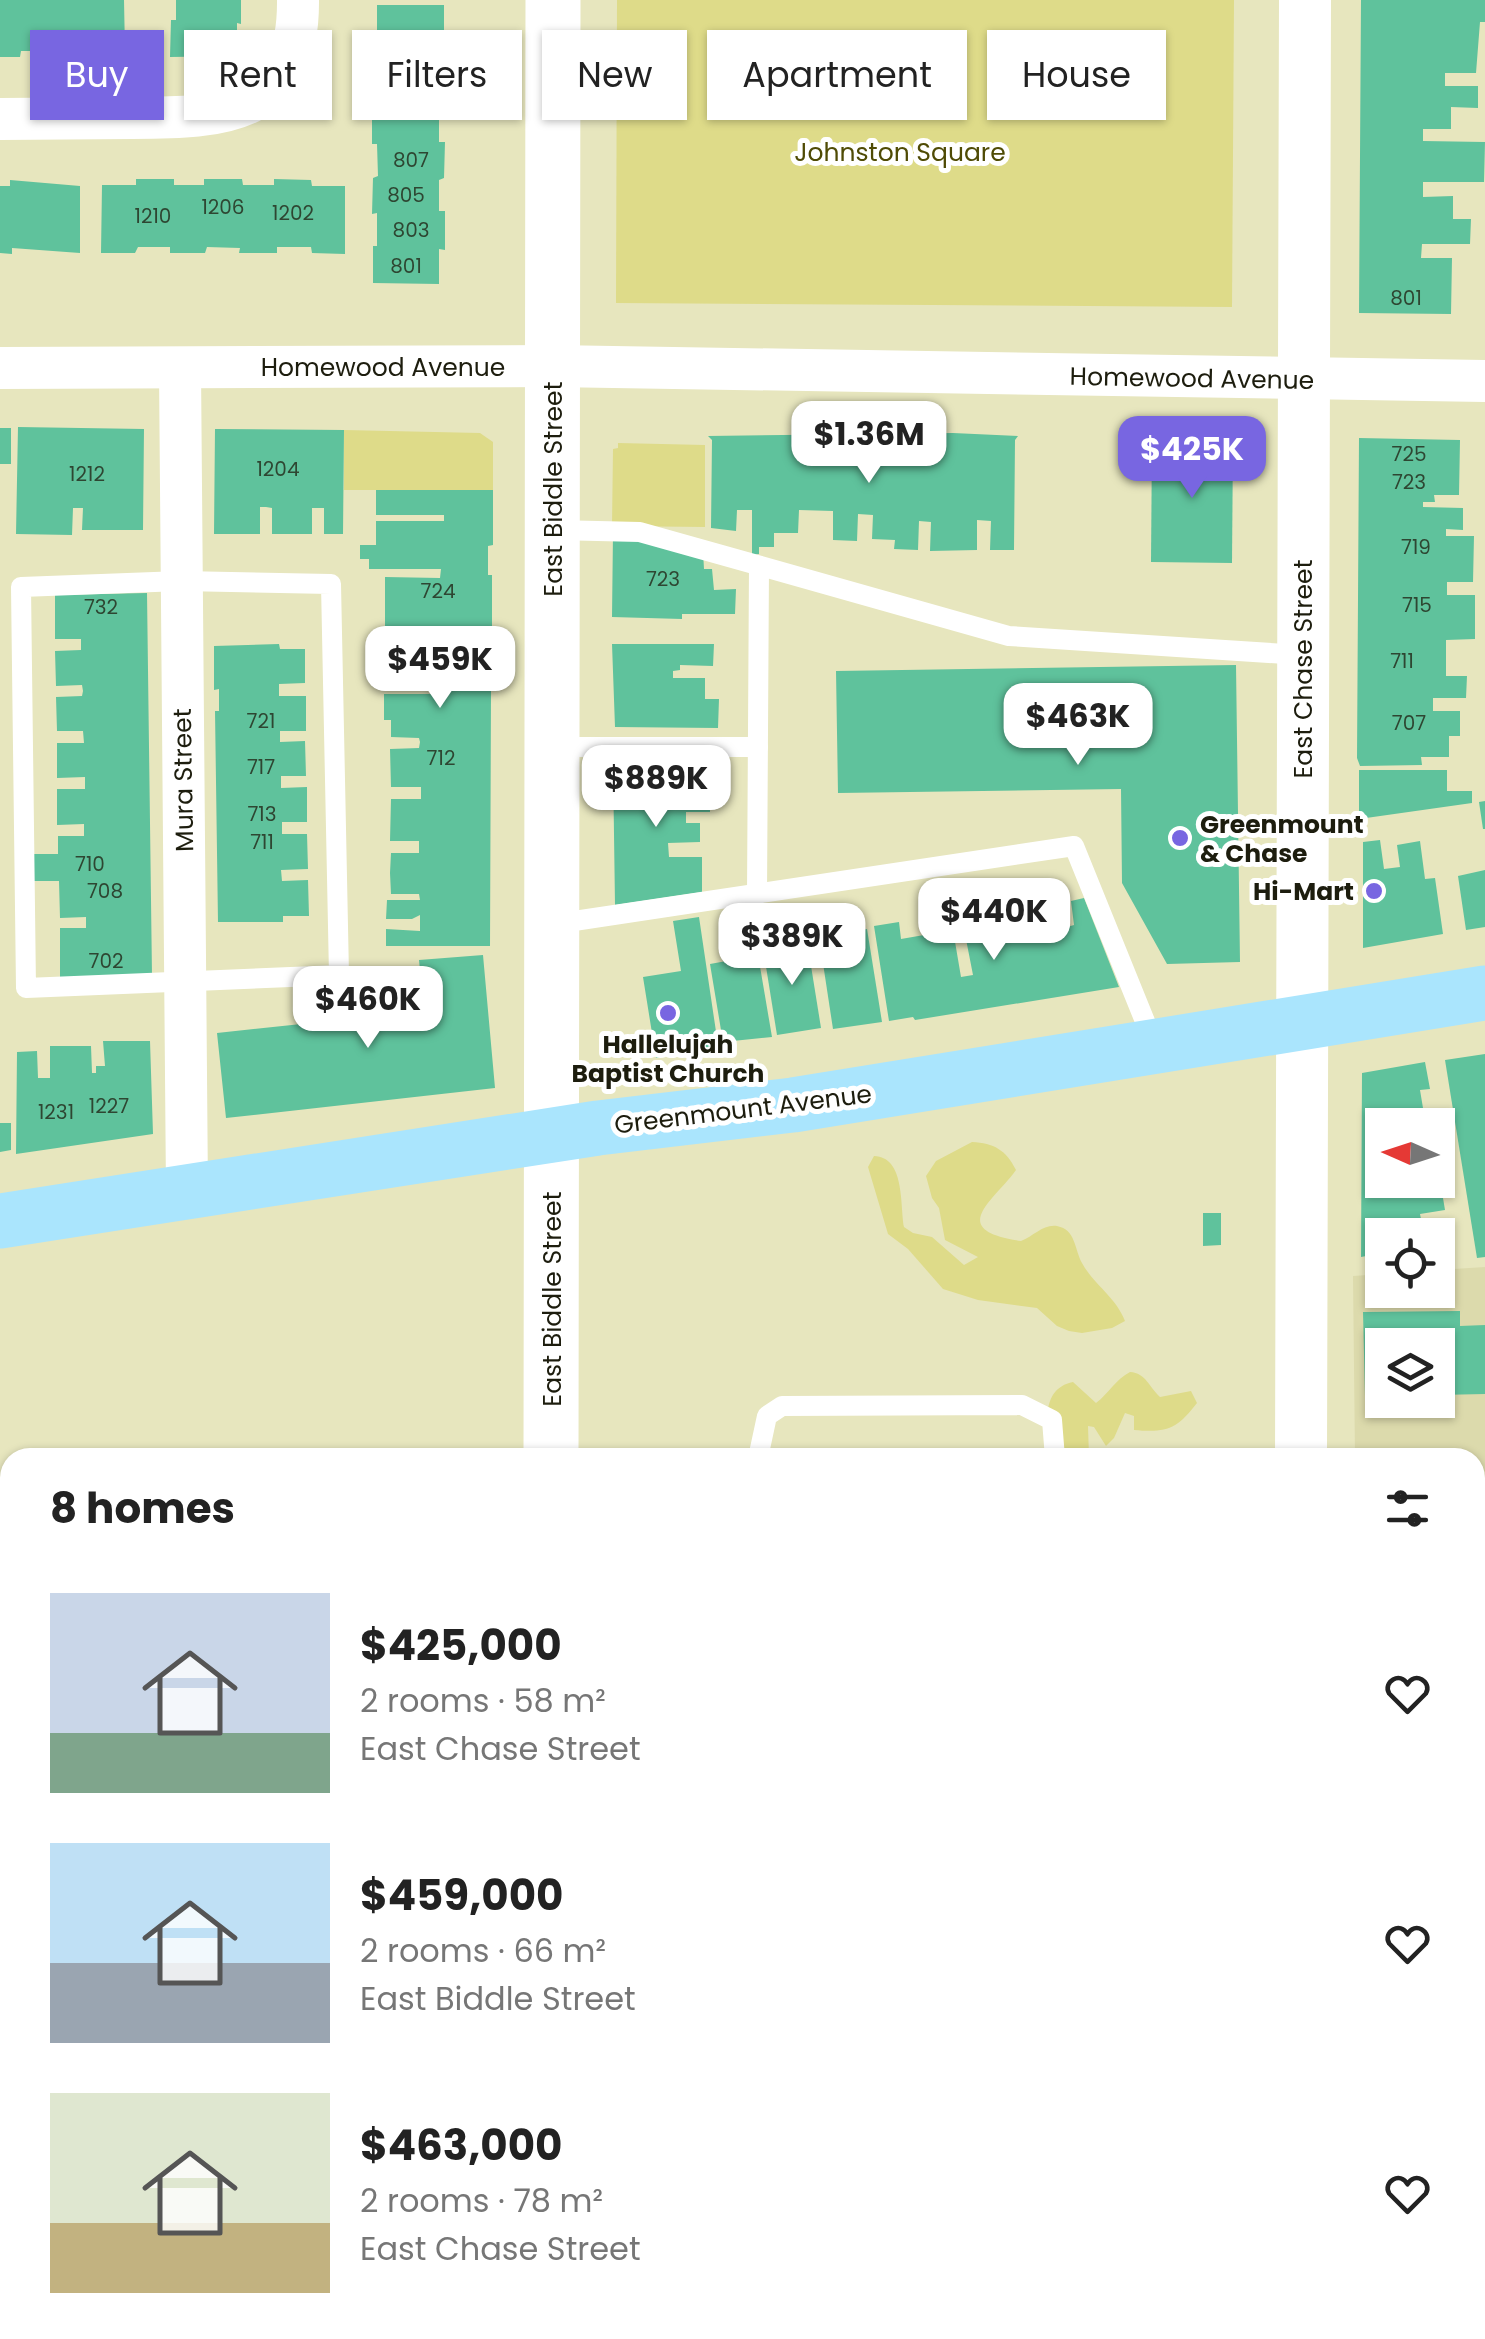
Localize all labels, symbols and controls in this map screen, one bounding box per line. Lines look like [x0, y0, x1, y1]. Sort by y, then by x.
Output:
chip: Buy [30, 30, 164, 120]
chip: Rent [184, 30, 332, 120]
chip: Filters [352, 30, 522, 120]
chip: New [542, 30, 687, 120]
chip: Apartment [707, 30, 967, 120]
chip: House [987, 30, 1166, 120]
park label: Johnston Square [794, 135, 1006, 170]
house number: 807 [393, 146, 429, 174]
house number: 805 [387, 181, 425, 209]
house number: 1206 [201, 193, 245, 221]
house number: 1202 [272, 199, 314, 227]
house number: 1210 [135, 202, 171, 230]
house number: 803 [393, 216, 429, 244]
house number: 801 [390, 252, 422, 280]
house number: 801 [1390, 284, 1422, 312]
street label: Homewood Avenue [261, 350, 505, 385]
street label: Homewood Avenue [1069, 359, 1315, 398]
street label: East Biddle Street [536, 381, 571, 597]
pin: $1.36M [788, 401, 950, 486]
text: $1.36M [813, 411, 925, 456]
pin: $425K [1122, 416, 1262, 501]
text: $425K [1140, 426, 1244, 471]
house number: 725 [1392, 440, 1426, 468]
house number: 1204 [256, 455, 300, 483]
house number: 1212 [69, 460, 105, 488]
house number: 723 [1392, 468, 1426, 496]
house number: 719 [1401, 533, 1431, 561]
street label: East Chase Street [1286, 559, 1321, 779]
house number: 723 [646, 565, 680, 593]
house number: 724 [421, 577, 456, 605]
house number: 715 [1402, 591, 1432, 619]
house number: 732 [84, 593, 118, 621]
pin: $459K [370, 626, 510, 711]
text: $459K [387, 636, 493, 681]
house number: 711 [1390, 647, 1414, 675]
pin: $463K [1008, 683, 1148, 768]
text: $463K [1026, 693, 1130, 738]
house number: 721 [247, 707, 275, 735]
street label: Mura Street [165, 708, 202, 852]
house number: 707 [1392, 709, 1426, 737]
house number: 712 [427, 744, 455, 772]
pin: $889K [586, 745, 726, 830]
house number: 717 [247, 753, 275, 781]
text: $889K [604, 755, 708, 800]
house number: 713 [247, 800, 277, 828]
place label: Greenmount & Chase [1200, 807, 1364, 871]
marker: Greenmount & Chase [1169, 827, 1191, 849]
house number: 711 [250, 828, 274, 856]
house number: 710 [75, 850, 105, 878]
place label: Hi-Mart [1253, 874, 1354, 909]
house number: 708 [87, 877, 123, 905]
pin: $440K [924, 878, 1064, 963]
marker: Hi-Mart [1363, 880, 1385, 902]
text: $440K [940, 888, 1048, 933]
pin: $389K [722, 903, 862, 988]
text: $389K [740, 913, 844, 958]
house number: 702 [89, 947, 123, 975]
pin: $460K [298, 966, 438, 1051]
text: $460K [315, 976, 421, 1021]
marker: Hallelujah Baptist Church [657, 1002, 679, 1024]
place label: Hallelujah Baptist Church [572, 1027, 764, 1091]
street label: Greenmount Avenue [612, 1076, 874, 1143]
house number: 1227 [89, 1092, 129, 1120]
house number: 1231 [38, 1098, 74, 1126]
north arrow [1365, 1108, 1455, 1198]
map controls [1365, 1108, 1455, 1418]
street label: East Biddle Street [535, 1191, 570, 1407]
button: locate [1365, 1218, 1455, 1308]
button: layers [1365, 1328, 1455, 1418]
text: 8 homes [50, 1479, 235, 1538]
icon: filters [1380, 1481, 1435, 1536]
text: $425,000 [360, 1616, 562, 1675]
icon: home [130, 1633, 250, 1753]
icon: heart [1380, 1666, 1435, 1721]
text: 2 rooms · 58 m² [360, 1678, 606, 1723]
text: East Chase Street [360, 1726, 641, 1771]
text: $459,000 [360, 1866, 563, 1925]
icon: home [130, 1883, 250, 2003]
icon: heart [1380, 1916, 1435, 1971]
text: 2 rooms · 66 m² [360, 1928, 606, 1973]
text: East Biddle Street [360, 1976, 636, 2021]
text: $463,000 [360, 2116, 562, 2175]
icon: home [130, 2133, 250, 2253]
icon: heart [1380, 2166, 1435, 2221]
text: 2 rooms · 78 m² [360, 2178, 603, 2223]
text: East Chase Street [360, 2226, 641, 2271]

